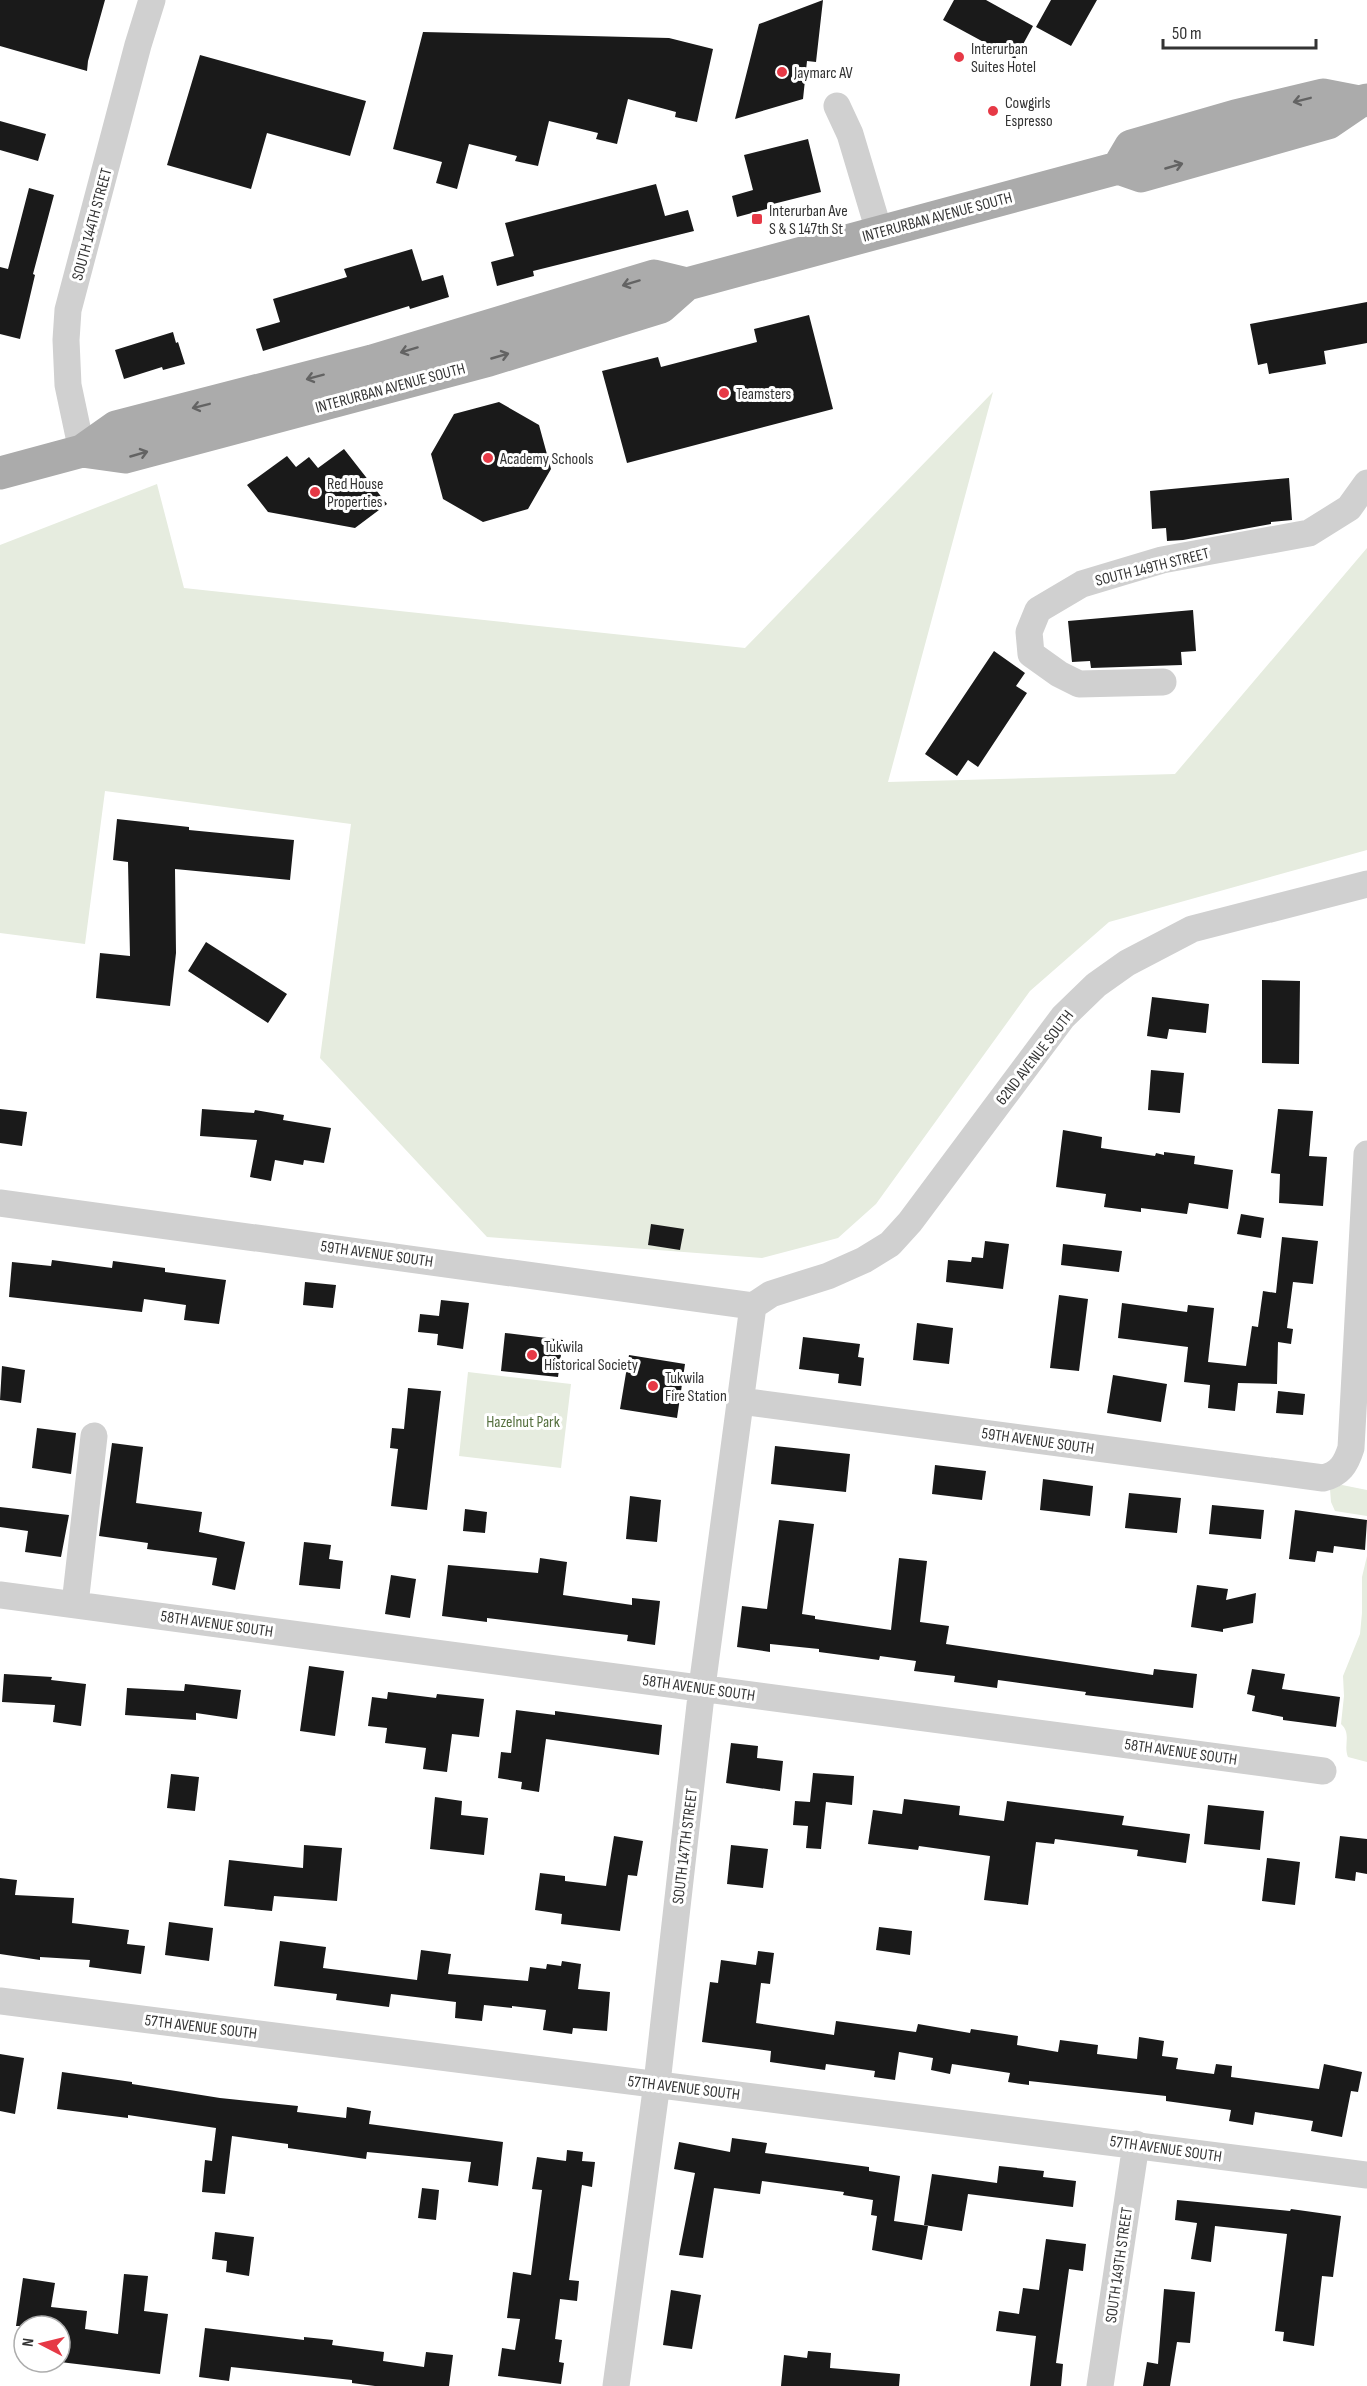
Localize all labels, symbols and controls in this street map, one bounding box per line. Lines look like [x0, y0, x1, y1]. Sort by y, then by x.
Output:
scale bar [1163, 12, 1316, 50]
text: 50 m [1172, 23, 1202, 44]
place label: Interurban Suites Hotel [971, 40, 1036, 77]
marker: Interurban Suites Hotel [952, 50, 966, 64]
place label: Jaymarc AV [793, 64, 854, 83]
marker: Jaymarc AV [775, 65, 789, 79]
place label: Cowgirls Espresso [1005, 94, 1053, 131]
one-way arrow [1293, 94, 1312, 106]
marker: Cowgirls Espresso [986, 104, 1000, 118]
one-way arrow [1164, 160, 1183, 171]
street label: SOUTH 144TH STREET [68, 166, 117, 283]
street label: INTERURBAN AVENUE SOUTH [860, 188, 1014, 247]
place label: Interurban Ave S & S 147th St [769, 202, 848, 239]
marker: Interurban Ave S & S 147th St [750, 212, 764, 226]
one-way arrow [622, 278, 641, 289]
one-way arrow [400, 345, 419, 356]
one-way arrow [490, 350, 509, 361]
street label: INTERURBAN AVENUE SOUTH [313, 359, 467, 418]
one-way arrow [306, 371, 325, 383]
place label: Teamsters [736, 385, 792, 404]
marker: Teamsters [717, 386, 731, 400]
one-way arrow [192, 400, 211, 412]
one-way arrow [129, 447, 148, 459]
place label: Academy Schools [499, 450, 594, 469]
marker: Academy Schools [481, 451, 495, 465]
place label: Red House Properties [327, 475, 383, 512]
marker: Red House Properties [308, 485, 322, 499]
street label: SOUTH 149TH STREET [1093, 544, 1212, 591]
street label: 62ND AVENUE SOUTH [992, 1007, 1078, 1109]
street label: 59TH AVENUE SOUTH [319, 1237, 434, 1272]
place label: Tukwila Historical Society [544, 1338, 638, 1375]
marker: Tukwila Historical Society [525, 1348, 539, 1362]
place label: Tukwila Fire Station [665, 1369, 727, 1406]
marker: Tukwila Fire Station [646, 1379, 660, 1393]
park label: Hazelnut Park [486, 1413, 560, 1432]
street label: 59TH AVENUE SOUTH [980, 1424, 1095, 1459]
street label: 58TH AVENUE SOUTH [159, 1607, 274, 1642]
street label: 58TH AVENUE SOUTH [641, 1671, 756, 1706]
street label: 58TH AVENUE SOUTH [1123, 1735, 1238, 1770]
street label: SOUTH 147TH STREET [669, 1787, 702, 1905]
street label: 57TH AVENUE SOUTH [144, 2011, 258, 2044]
street label: 57TH AVENUE SOUTH [627, 2072, 741, 2105]
street label: 57TH AVENUE SOUTH [1109, 2132, 1223, 2167]
street label: SOUTH 149TH STREET [1102, 2206, 1137, 2324]
north arrow [12, 2314, 72, 2374]
text: N [19, 2337, 39, 2348]

